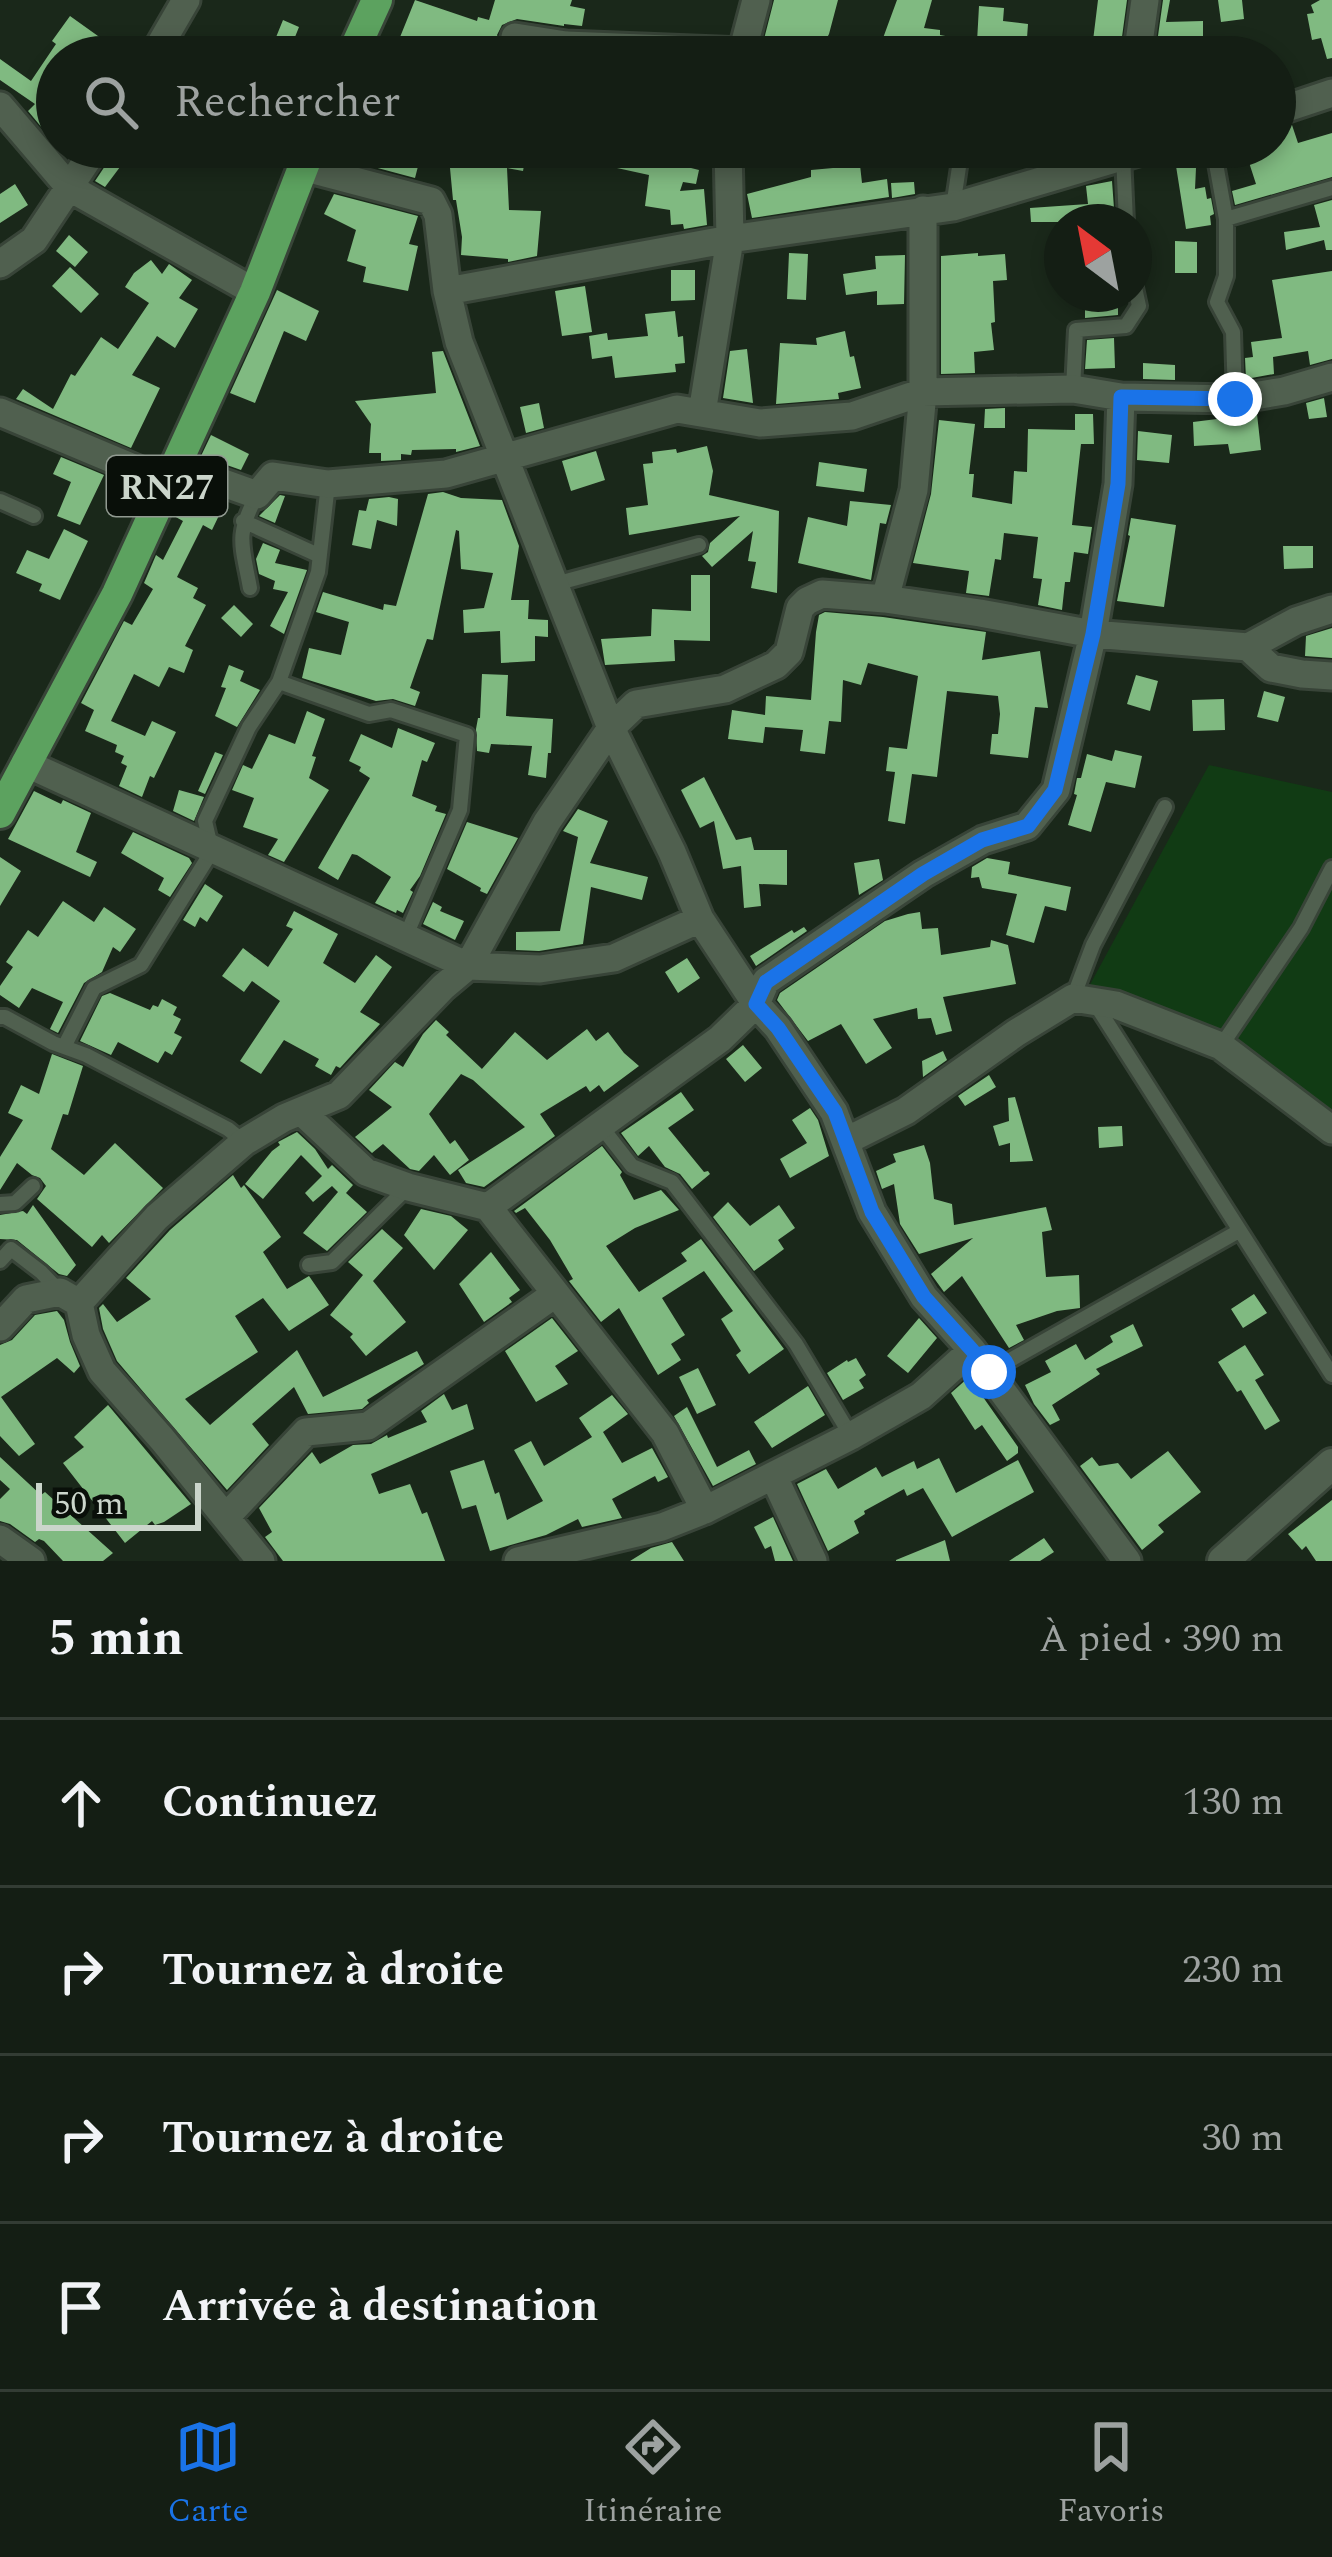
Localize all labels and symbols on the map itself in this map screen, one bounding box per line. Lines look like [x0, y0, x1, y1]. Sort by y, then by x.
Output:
north arrow [1044, 204, 1152, 312]
route end [1208, 372, 1262, 426]
road number: RN27 [107, 456, 227, 516]
route start [962, 1345, 1016, 1399]
scale bar [36, 1477, 201, 1530]

